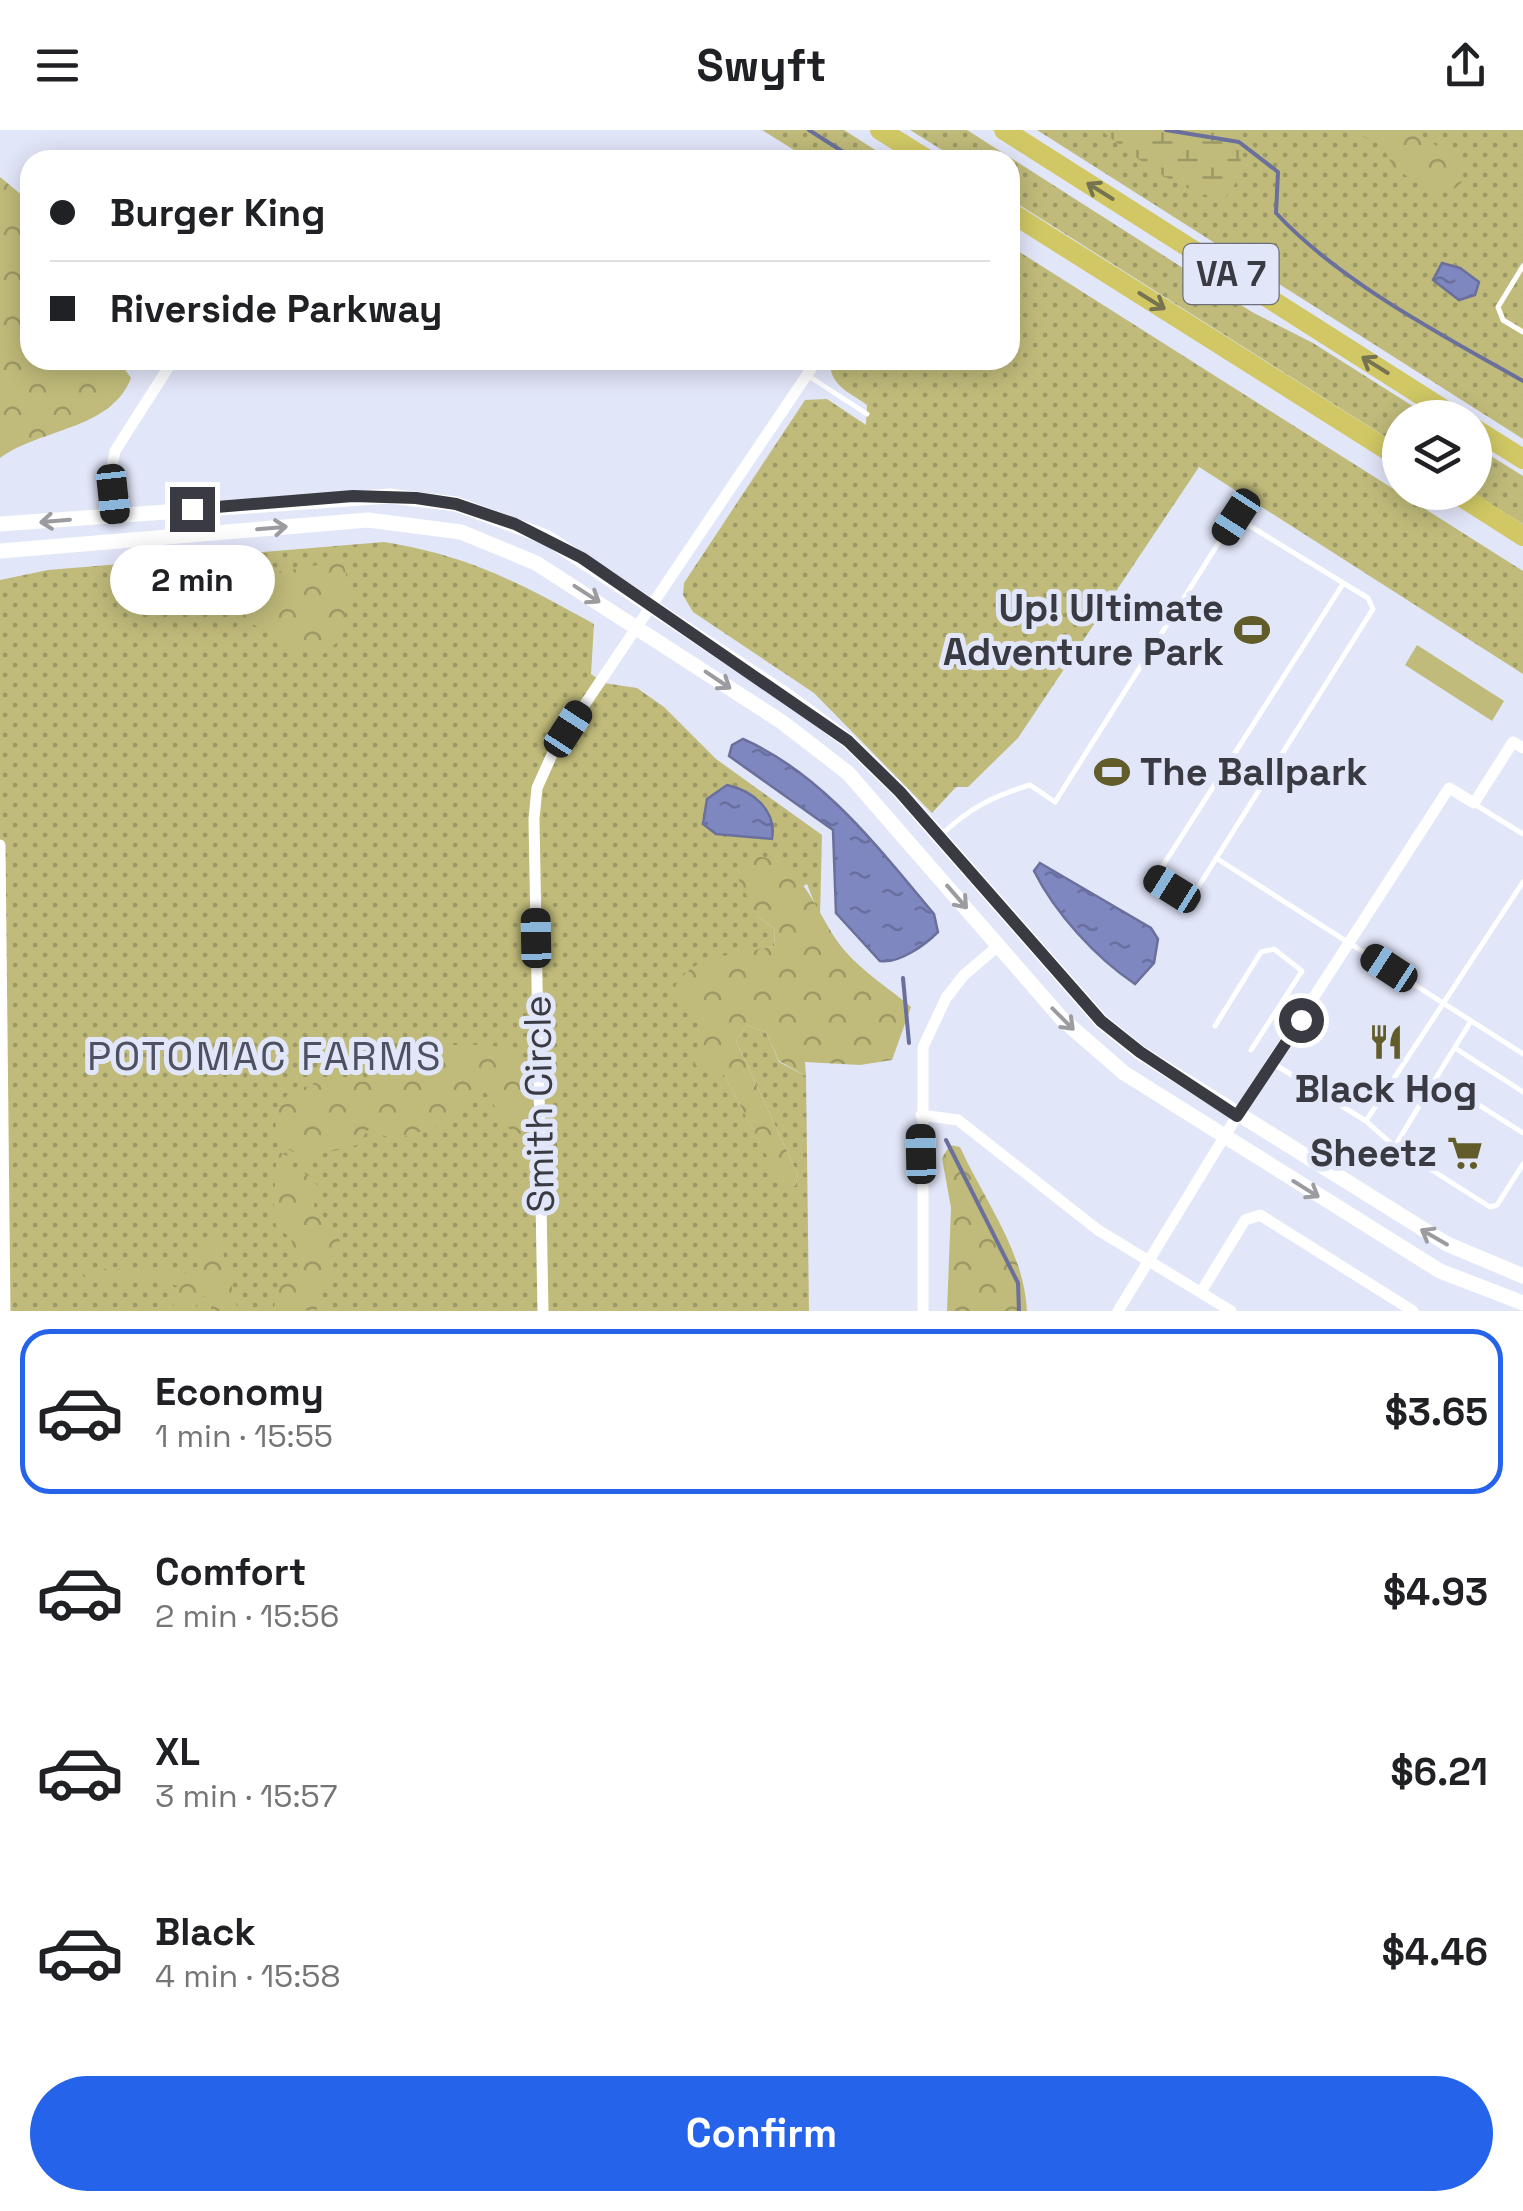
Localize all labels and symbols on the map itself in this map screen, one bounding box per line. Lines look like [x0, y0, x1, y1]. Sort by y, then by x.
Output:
one-way arrow [1087, 181, 1115, 201]
road number: VA 7 [1184, 244, 1278, 304]
one-way arrow [1137, 291, 1165, 311]
one-way arrow [1361, 355, 1389, 376]
car [95, 463, 131, 525]
car [1207, 484, 1265, 550]
route end [170, 487, 215, 532]
one-way arrow [40, 512, 72, 531]
one-way arrow [255, 519, 287, 538]
callout: 2 min [110, 544, 274, 614]
one-way arrow [572, 583, 600, 604]
place label: Up! Ultimate Adventure Park [943, 584, 1224, 676]
sports icon: Up! Ultimate Adventure Park [1233, 611, 1271, 649]
one-way arrow [703, 669, 731, 690]
car [539, 696, 597, 762]
place label: The Ballpark [1140, 748, 1367, 796]
sports icon: The Ballpark [1093, 753, 1131, 791]
car [1139, 860, 1205, 918]
one-way arrow [945, 883, 967, 909]
car [520, 908, 552, 968]
car [1356, 939, 1422, 997]
street label: Smith Circle [513, 995, 565, 1213]
route start [1279, 998, 1324, 1043]
one-way arrow [1050, 1007, 1074, 1031]
restaurant icon: Black Hog [1367, 1023, 1405, 1061]
district label: POTOMAC FARMS [87, 1031, 443, 1082]
place label: Black Hog [1295, 1065, 1477, 1113]
car [905, 1124, 937, 1184]
place label: Sheetz [1310, 1129, 1437, 1177]
supermarket icon: Sheetz [1446, 1134, 1484, 1172]
one-way arrow [1291, 1179, 1320, 1199]
one-way arrow [1420, 1227, 1449, 1247]

